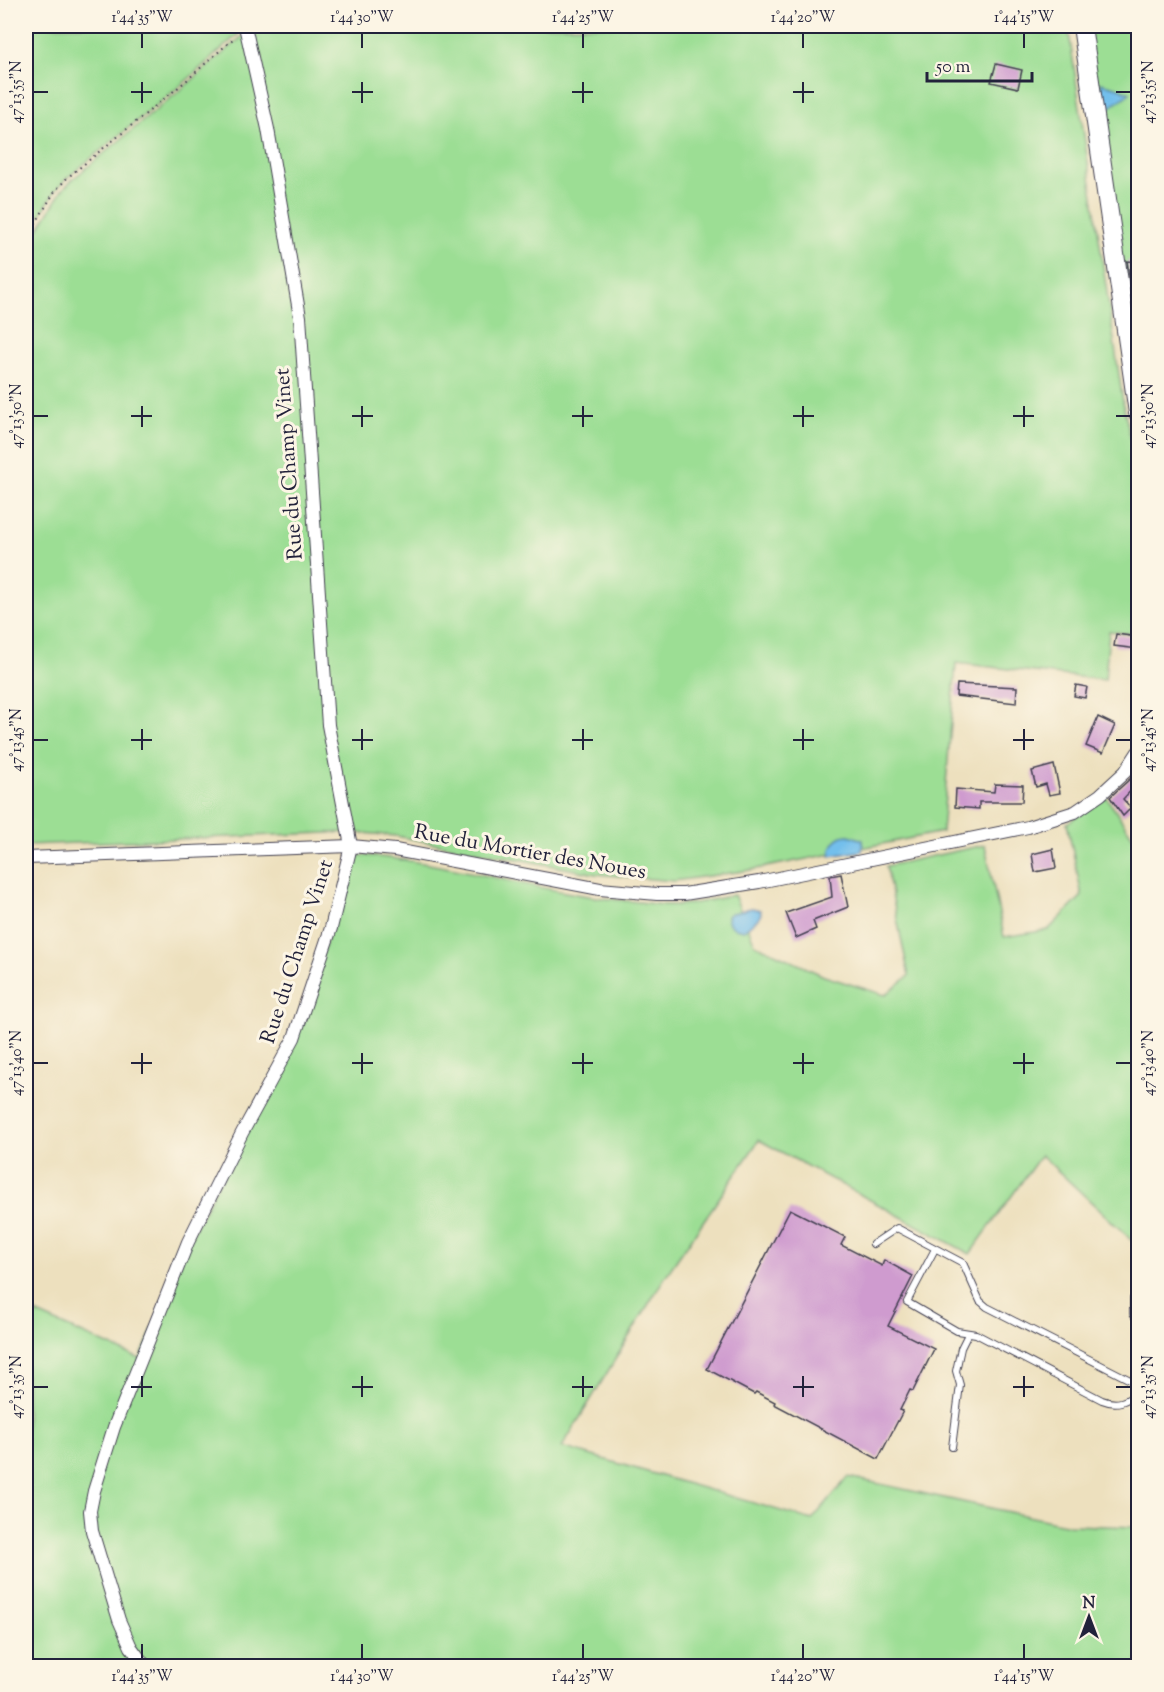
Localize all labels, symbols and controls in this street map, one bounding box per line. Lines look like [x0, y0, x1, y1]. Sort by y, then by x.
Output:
text: 1°44'35"W [111, 8, 173, 29]
text: 1°44'30"W [330, 8, 394, 29]
text: 1°44'25"W [552, 8, 614, 29]
text: 1°44'20"W [771, 8, 836, 29]
text: 1°44'15"W [994, 8, 1054, 29]
scale bar [927, 45, 1032, 83]
text: 50 m [935, 55, 971, 81]
text: 47°13'55"N [7, 61, 28, 123]
text: 47°13'55"N [1139, 61, 1160, 123]
street label: Rue du Champ Vinet [268, 367, 312, 561]
text: 47°13'50"N [7, 383, 28, 448]
text: 47°13'50"N [1139, 383, 1160, 448]
text: 47°13'45"N [7, 708, 28, 772]
text: 47°13'45"N [1139, 708, 1160, 772]
street label: Rue du Mortier des Noues [412, 818, 648, 888]
street label: Rue du Champ Vinet [254, 856, 342, 1048]
text: 47°13'40"N [7, 1030, 28, 1096]
text: 47°13'40"N [1139, 1030, 1160, 1096]
text: 47°13'35"N [7, 1355, 28, 1419]
text: 47°13'35"N [1139, 1355, 1160, 1419]
north arrow [1059, 1587, 1119, 1647]
text: N [1083, 1593, 1096, 1616]
text: 1°44'35"W [111, 1667, 173, 1688]
text: 1°44'30"W [330, 1667, 394, 1688]
text: 1°44'25"W [552, 1667, 614, 1688]
text: 1°44'20"W [771, 1667, 836, 1688]
text: 1°44'15"W [994, 1667, 1054, 1688]

